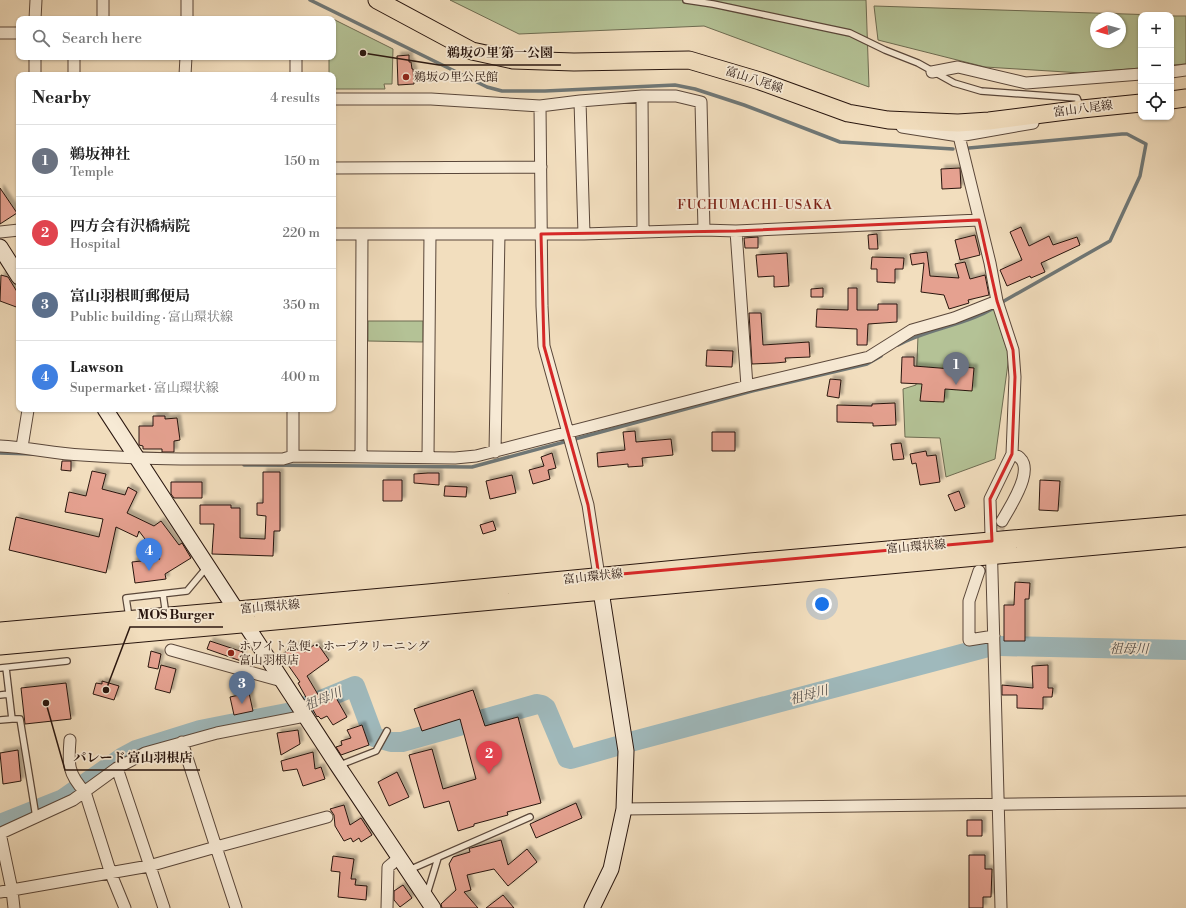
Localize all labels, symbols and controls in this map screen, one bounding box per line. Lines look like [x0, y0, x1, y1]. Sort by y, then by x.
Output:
north arrow [1090, 12, 1126, 48]
map controls [1138, 12, 1174, 120]
button: + [1138, 12, 1174, 48]
search box [16, 16, 336, 60]
icon: search [30, 27, 52, 49]
text: Search here [62, 29, 142, 48]
callout: 鵜坂の里 第一公園 [439, 40, 561, 65]
text: 鵜坂の里 第一公園 [447, 45, 553, 61]
button: − [1138, 48, 1174, 84]
street label: 富山八尾線 [723, 64, 785, 96]
place label: 鵜坂の里公民館 [414, 70, 498, 85]
marker: 鵜坂の里公民館 [401, 72, 411, 82]
button: locate [1138, 84, 1174, 120]
text: Nearby [32, 87, 91, 109]
text: 4 results [270, 90, 320, 106]
street label: 富山八尾線 [1052, 98, 1114, 120]
text: 鵜坂神社 [70, 145, 130, 164]
text: 1 [42, 153, 48, 169]
text: 150 m [285, 153, 320, 169]
text: Temple [70, 164, 114, 180]
district label: FUCHUMACHI-USAKA [677, 197, 833, 213]
text: 四方会有沢橋病院 [70, 217, 190, 236]
text: 2 [41, 225, 49, 241]
text: 220 m [282, 225, 320, 241]
text: Hospital [70, 236, 120, 252]
text: 富山羽根町郵便局 [70, 287, 190, 306]
text: 3 [41, 297, 49, 313]
text: 350 m [283, 297, 320, 313]
text: Public building · 富山環状線 [70, 309, 233, 325]
pin: 1 [943, 352, 969, 385]
text: Lawson [70, 358, 123, 377]
text: 4 [41, 369, 49, 385]
text: 400 m [281, 369, 320, 385]
text: Supermarket · 富山環状線 [70, 380, 219, 396]
street label: 富山環状線 [885, 537, 947, 557]
pin: 4 [136, 538, 162, 571]
street label: 富山環状線 [562, 566, 624, 588]
your location [812, 594, 832, 614]
street label: 富山環状線 [239, 597, 301, 617]
callout: MOS Burger [130, 602, 223, 627]
text: MOS Burger [137, 607, 215, 623]
place label: ホワイト急便・ホープクリーニング 富山羽根店 [239, 639, 429, 668]
water label: 祖母川 [1109, 641, 1151, 657]
marker: ホワイト急便・ホープクリーニング 富山羽根店 [226, 648, 236, 658]
pin: 3 [229, 671, 255, 704]
water label: 祖母川 [788, 682, 832, 708]
water label: 祖母川 [302, 684, 346, 714]
pin: 2 [476, 741, 502, 774]
callout: パレード 富山羽根店 [65, 745, 200, 770]
text: パレード 富山羽根店 [73, 750, 193, 766]

